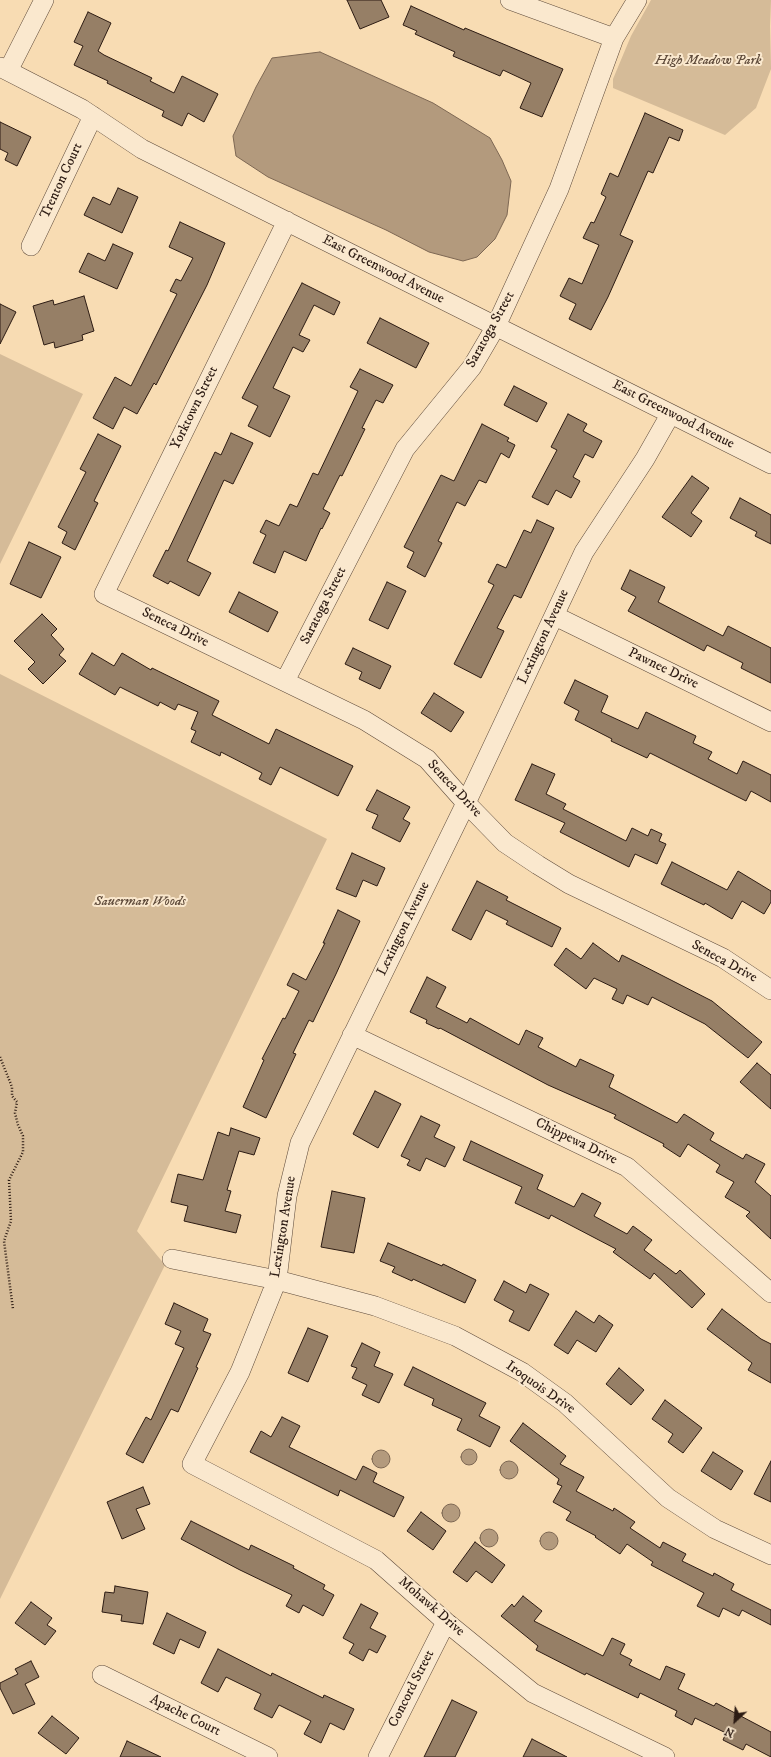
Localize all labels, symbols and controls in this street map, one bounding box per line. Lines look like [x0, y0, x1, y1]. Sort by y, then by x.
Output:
park label: High Meadow Park [655, 53, 761, 69]
street label: Trenton Court [37, 140, 87, 222]
street label: East Greenwood Avenue [319, 232, 447, 308]
street label: Saratoga Street [463, 289, 519, 371]
street label: Yorktown Street [168, 364, 222, 452]
street label: East Greenwood Avenue [609, 377, 737, 453]
street label: Saratoga Street [297, 564, 351, 648]
street label: Lexington Avenue [515, 587, 573, 687]
street label: Seneca Drive [139, 605, 211, 651]
street label: Pawnee Drive [625, 645, 701, 693]
street label: Seneca Drive [423, 757, 485, 821]
street label: Lexington Avenue [374, 879, 434, 979]
park label: Sauerman Woods [94, 894, 186, 910]
street label: Seneca Drive [688, 937, 760, 987]
street label: Chippewa Drive [532, 1115, 620, 1169]
street label: Lexington Avenue [268, 1175, 300, 1279]
street label: Iroquois Drive [502, 1358, 578, 1418]
street label: Mohawk Drive [394, 1574, 468, 1640]
street label: Concord Street [385, 1648, 439, 1730]
street label: Apache Court [147, 1692, 223, 1740]
north arrow [715, 1701, 755, 1741]
text: N [723, 1724, 737, 1740]

